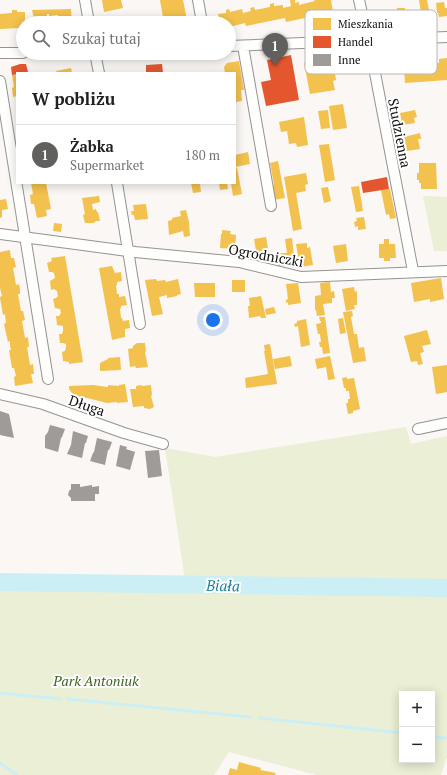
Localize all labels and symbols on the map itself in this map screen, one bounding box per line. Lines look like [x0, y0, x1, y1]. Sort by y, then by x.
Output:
legend [305, 10, 437, 74]
text: Mieszkania [338, 17, 394, 31]
pin: 1 [262, 33, 288, 66]
text: Handel [338, 35, 373, 49]
text: Inne [338, 53, 361, 67]
street label: Studzienna [384, 97, 416, 169]
street label: Ogrodniczki [227, 239, 305, 271]
your location [203, 310, 223, 330]
street label: Długa [66, 390, 108, 420]
water label: Biała [205, 575, 240, 595]
park label: Park Antoniuk [52, 671, 139, 690]

